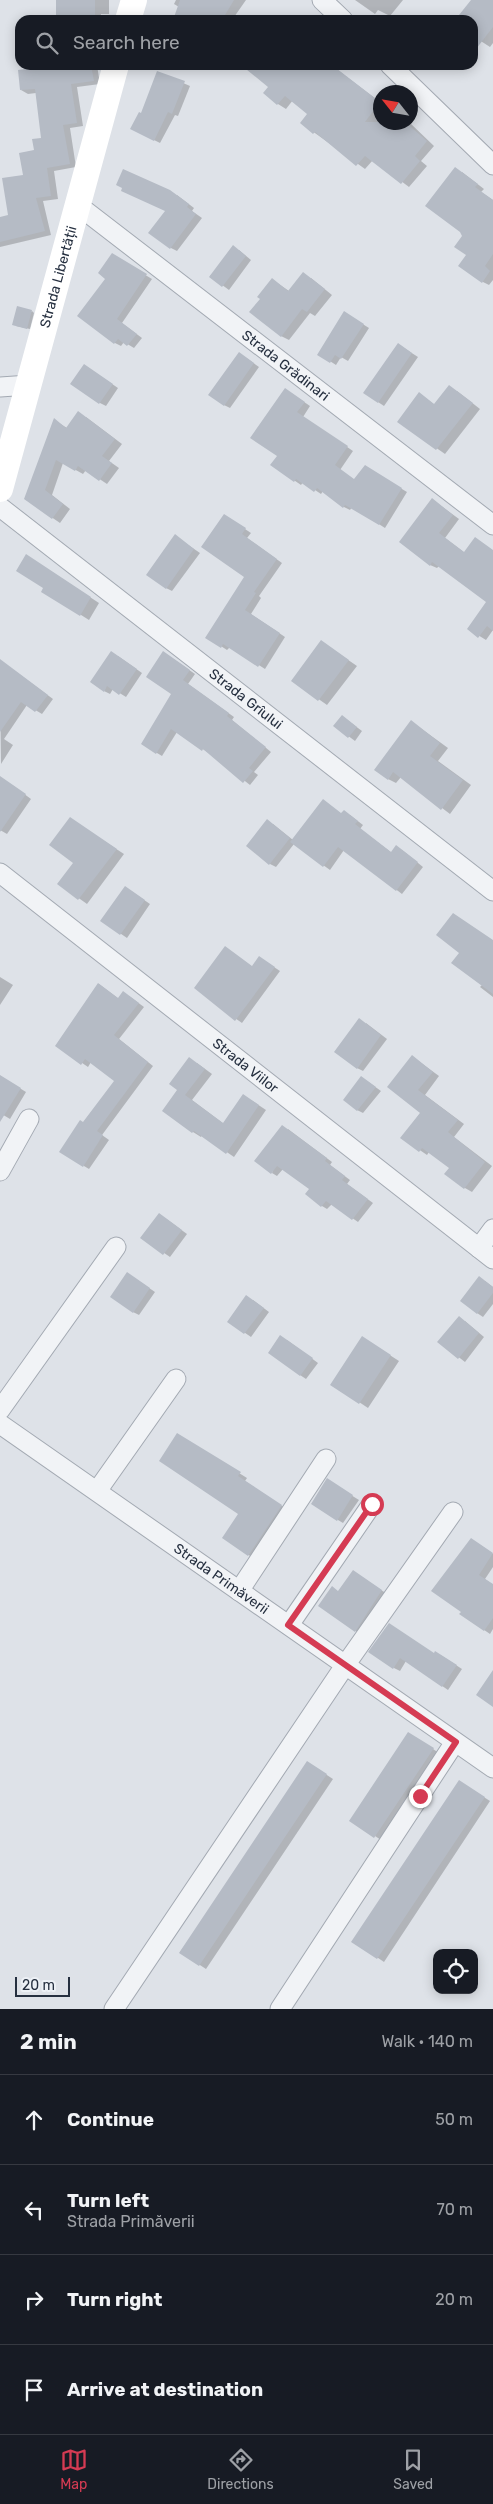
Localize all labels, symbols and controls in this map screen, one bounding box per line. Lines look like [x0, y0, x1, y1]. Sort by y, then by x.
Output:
search box [15, 15, 478, 70]
icon: search [33, 29, 61, 57]
text: Search here [73, 31, 180, 54]
north arrow [373, 85, 418, 130]
street label: Strada Libertății [36, 224, 81, 330]
street label: Strada Grădinari [238, 327, 333, 405]
street label: Strada Grîului [206, 665, 286, 733]
street label: Strada Viilor [209, 1035, 282, 1097]
route start [361, 1493, 384, 1516]
street label: Strada Primăverii [170, 1540, 272, 1618]
route end [409, 1785, 432, 1808]
map controls [433, 1949, 478, 1994]
button: locate [433, 1949, 478, 1994]
scale bar [15, 1974, 70, 1997]
text: 20 m [22, 1977, 55, 1994]
text: 2 min [20, 2029, 77, 2054]
text: Walk · 140 m [382, 2032, 473, 2051]
icon: ahead [20, 2106, 48, 2134]
text: Continue [67, 2108, 154, 2131]
text: 50 m [435, 2110, 473, 2129]
text: Turn left [67, 2189, 149, 2212]
icon: left [20, 2196, 48, 2224]
text: 70 m [436, 2200, 473, 2219]
text: Strada Primăverii [67, 2212, 195, 2231]
icon: right [20, 2286, 48, 2314]
text: Turn right [67, 2288, 162, 2311]
text: 20 m [435, 2290, 473, 2309]
icon: arrive [20, 2376, 48, 2404]
text: Arrive at destination [67, 2378, 263, 2401]
tab: Map [60, 2446, 88, 2493]
tab: Directions [207, 2446, 274, 2493]
tab: Saved [393, 2446, 433, 2493]

